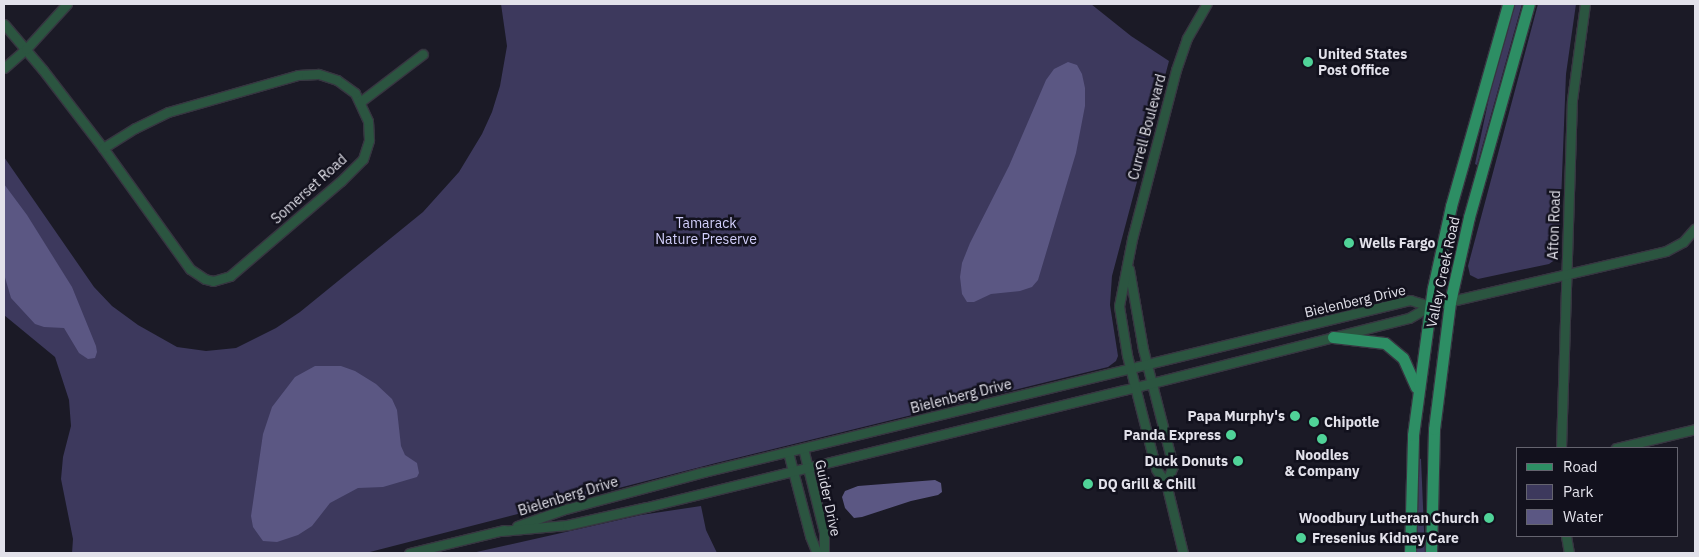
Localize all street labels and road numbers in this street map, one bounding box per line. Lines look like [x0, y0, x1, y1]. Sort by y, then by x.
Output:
street label: Currell Boulevard [1125, 72, 1169, 182]
street label: Somerset Road [268, 151, 350, 227]
street label: Afton Road [1544, 190, 1564, 260]
street label: Valley Creek Road [1423, 215, 1463, 329]
street label: Bielenberg Drive [1303, 281, 1407, 321]
street label: Bielenberg Drive [909, 375, 1013, 417]
street label: Guider Drive [812, 458, 844, 538]
street label: Bielenberg Drive [516, 473, 620, 519]

